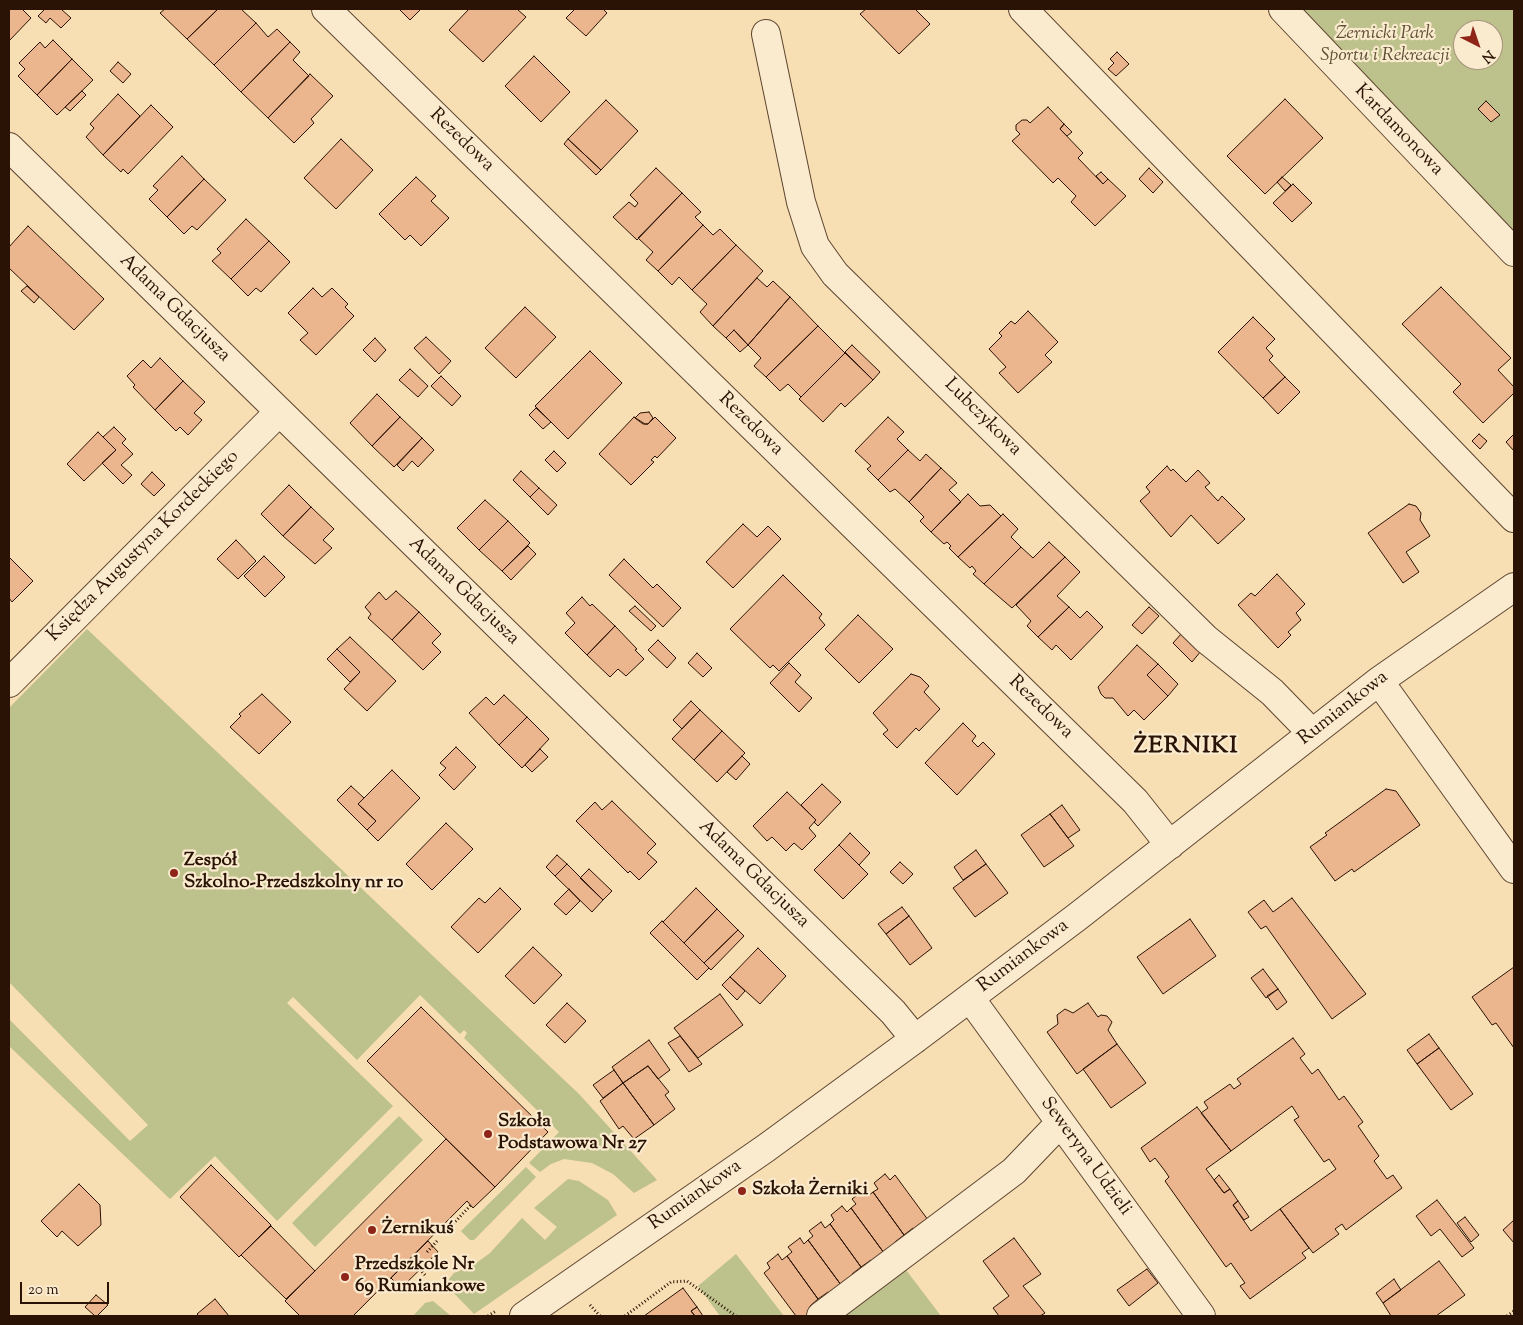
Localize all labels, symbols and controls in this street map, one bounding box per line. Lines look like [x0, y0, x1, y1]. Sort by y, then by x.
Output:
north arrow [1453, 20, 1503, 70]
park label: Żernicki Park Sportu i Rekreacji [1320, 24, 1450, 68]
text: N [1476, 44, 1498, 67]
street label: Kardamonowa [1349, 80, 1447, 182]
street label: Rezedowa [424, 105, 498, 177]
street label: Adama Gdacjusza [114, 250, 234, 368]
street label: Lubczykowa [938, 374, 1026, 462]
street label: Rezedowa [713, 389, 787, 461]
street label: Księdza Augustyna Kordeckiego [43, 446, 245, 648]
street label: Adama Gdacjusza [403, 533, 523, 651]
street label: Rumiankowa [1294, 667, 1394, 751]
street label: Rezedowa [1003, 672, 1077, 744]
district label: ŻERNIKI [1133, 734, 1239, 762]
street label: Adama Gdacjusza [693, 816, 813, 934]
place label: Zespół Szkolno-Przedszkolny nr 10 [184, 851, 403, 895]
marker: Zespół Szkolno-Przedszkolny nr 10 [168, 867, 180, 879]
street label: Rumiankowa [974, 915, 1074, 999]
street label: Seweryna Udzieli [1034, 1093, 1136, 1221]
place label: Szkoła Podstawowa Nr 27 [498, 1112, 647, 1156]
marker: Szkoła Podstawowa Nr 27 [482, 1128, 494, 1140]
street label: Rumiankowa [645, 1156, 747, 1236]
place label: Szkoła Żerniki [752, 1180, 868, 1202]
marker: Szkoła Żerniki [736, 1185, 748, 1197]
place label: Żernikuś [382, 1219, 454, 1241]
marker: Żernikuś [366, 1224, 378, 1236]
place label: Przedszkole Nr 69 Rumiankowe [355, 1255, 485, 1299]
marker: Przedszkole Nr 69 Rumiankowe [339, 1271, 351, 1283]
scale bar [22, 1272, 111, 1304]
text: 20 m [28, 1280, 59, 1301]

